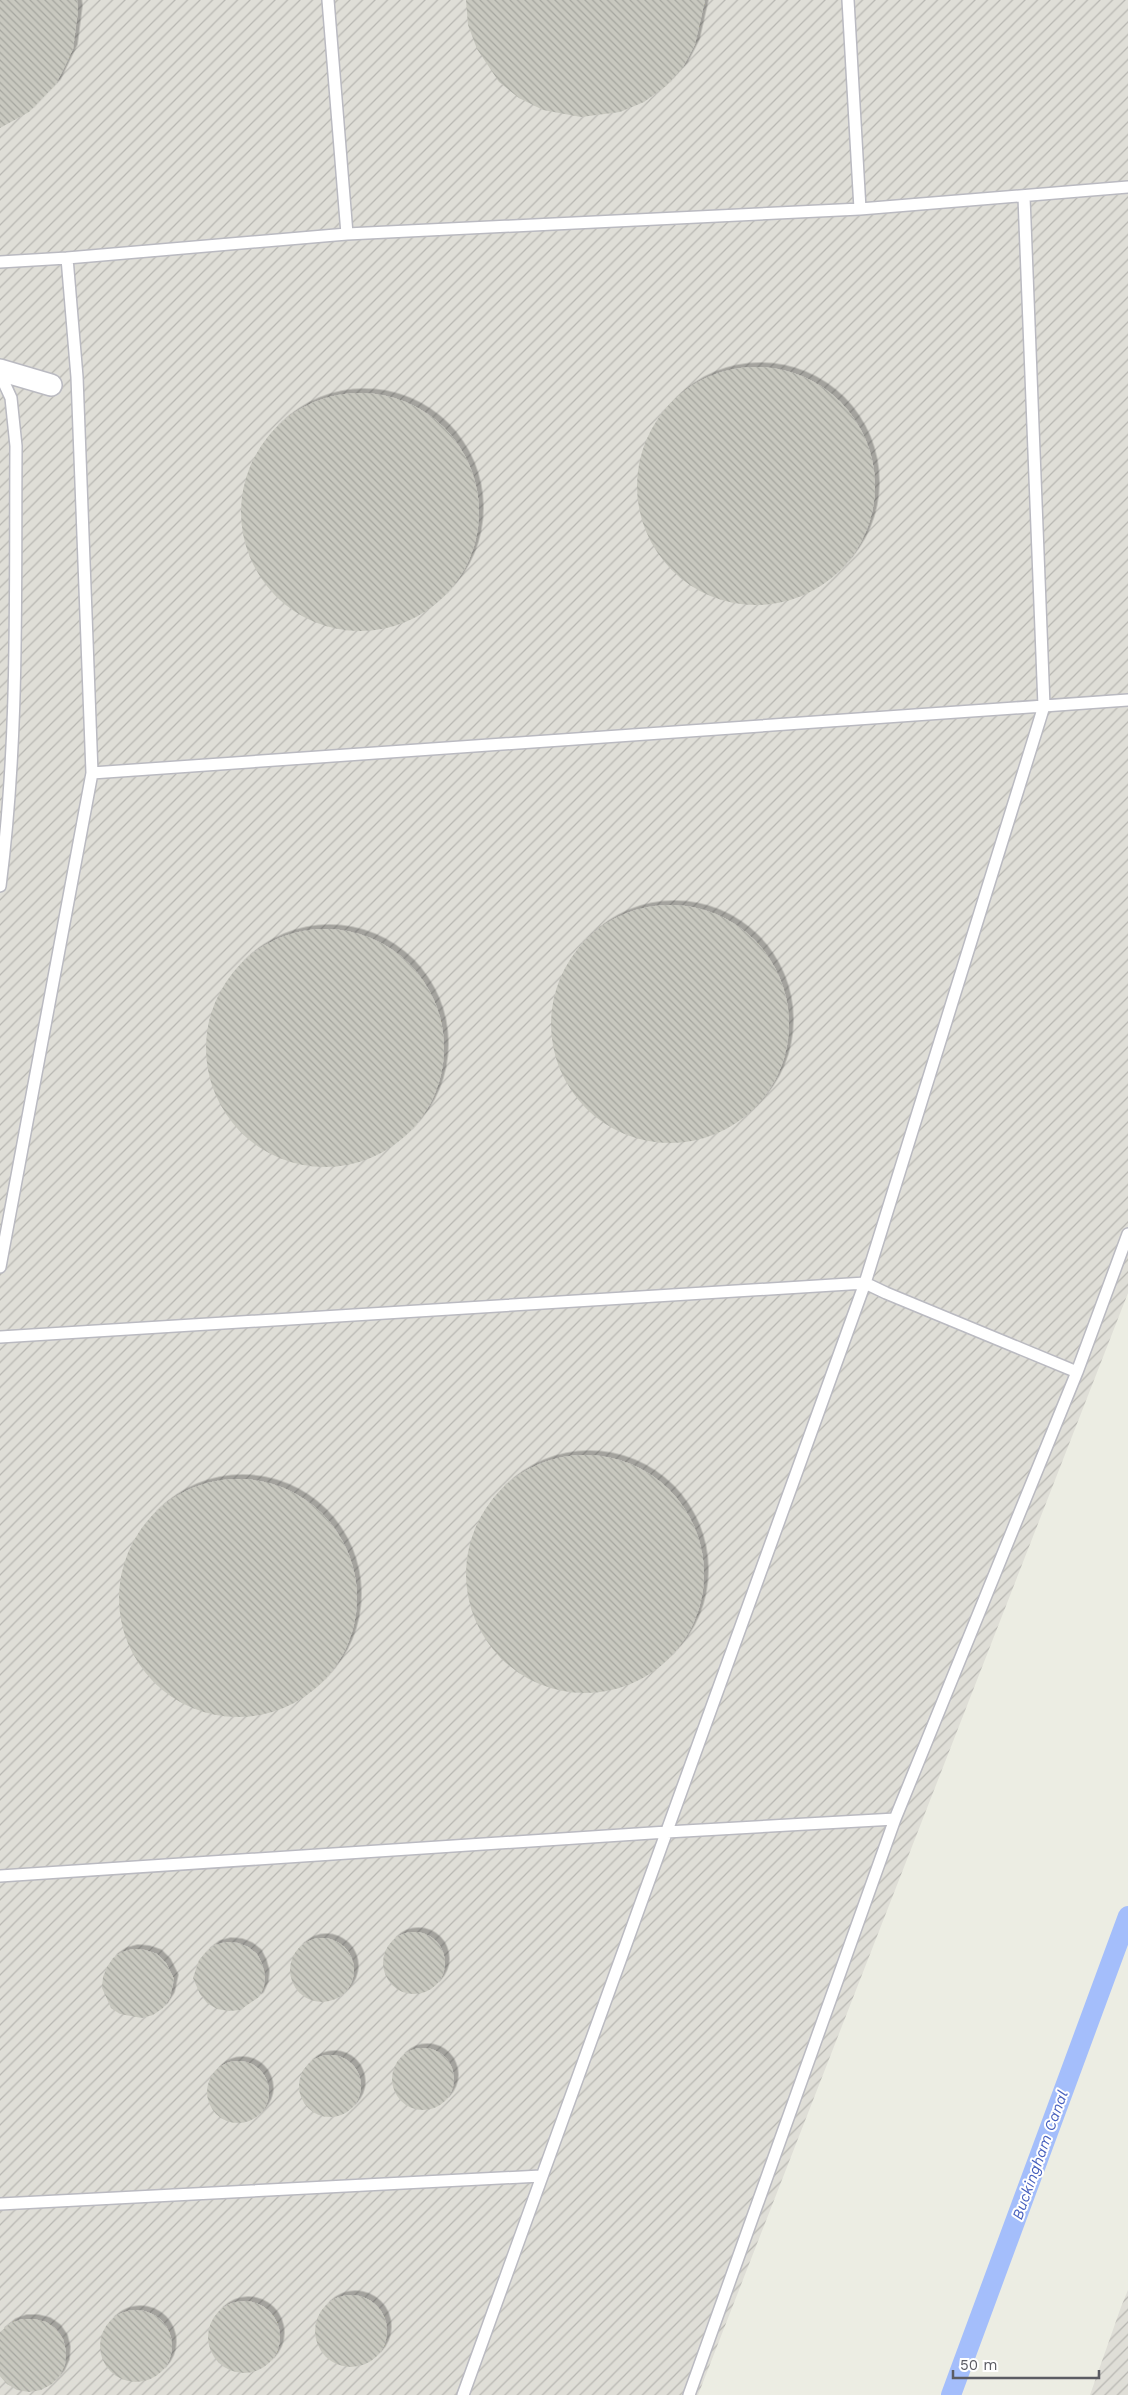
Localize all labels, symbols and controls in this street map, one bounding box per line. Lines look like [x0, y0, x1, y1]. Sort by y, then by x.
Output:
water label: Buckingham Canal [1008, 2088, 1072, 2222]
scale bar [953, 2348, 1099, 2380]
text: 50 m [960, 2356, 997, 2374]

